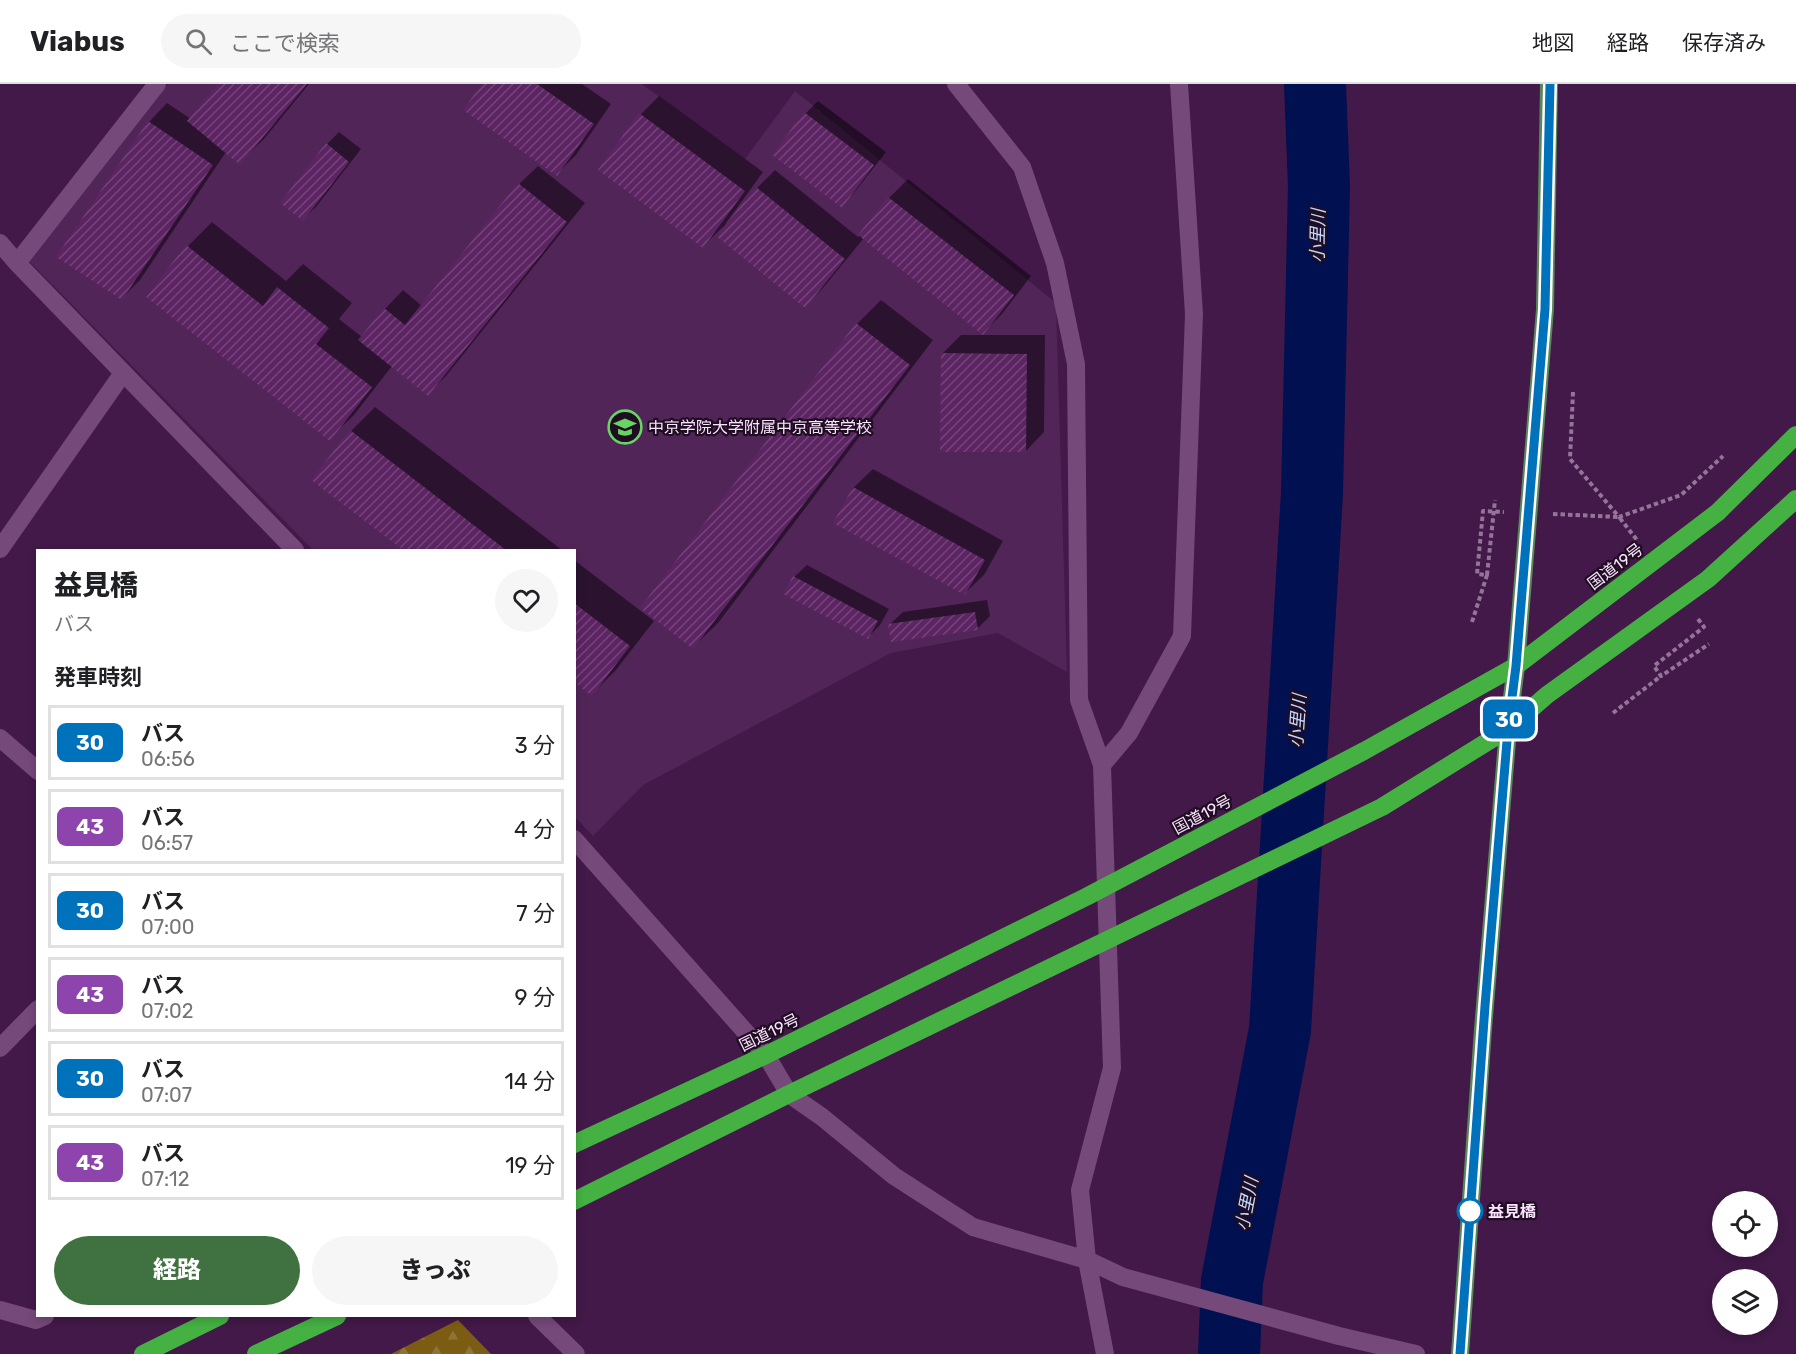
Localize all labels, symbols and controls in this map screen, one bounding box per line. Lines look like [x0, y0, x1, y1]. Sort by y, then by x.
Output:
search box [161, 14, 581, 68]
text: Viabus [30, 25, 125, 58]
icon: search [182, 25, 215, 58]
text: ここで検索 [230, 30, 340, 57]
text: 地図 [1532, 30, 1574, 55]
text: 経路 [1607, 30, 1649, 55]
text: 保存済み [1682, 30, 1766, 55]
water label: 小里川 [1307, 207, 1330, 263]
school or university icon: 中京学院大学附属中京高等学校 [607, 409, 643, 445]
place label: 中京学院大学附属中京高等学校 [648, 418, 872, 437]
street label: 国道19号 [1584, 539, 1647, 593]
text: 益見橋 [54, 569, 138, 602]
button: heart [495, 569, 558, 632]
text: バス [54, 612, 94, 636]
text: 発車時刻 [54, 664, 142, 691]
water label: 小里川 [1285, 691, 1311, 749]
line badge: 30 [1482, 700, 1536, 738]
text: 30 [1495, 707, 1523, 732]
text: バス [141, 720, 185, 747]
text: 30 [76, 730, 104, 755]
text: 3 分 [514, 732, 555, 759]
text: 06:56 [141, 747, 195, 771]
street label: 国道19号 [1169, 791, 1235, 838]
text: バス [141, 804, 185, 831]
text: 43 [76, 814, 104, 839]
text: 4 分 [514, 816, 555, 843]
text: 06:57 [141, 831, 193, 855]
text: バス [141, 888, 185, 915]
text: 30 [76, 898, 104, 923]
text: 7 分 [516, 900, 555, 927]
text: 07:00 [141, 915, 194, 939]
text: バス [141, 972, 185, 999]
text: 43 [76, 982, 104, 1007]
text: 9 分 [515, 984, 555, 1011]
text: 07:02 [141, 999, 194, 1023]
street label: 国道19号 [736, 1010, 802, 1055]
text: バス [141, 1056, 185, 1083]
text: 30 [76, 1066, 104, 1091]
text: 14 分 [505, 1068, 555, 1095]
text: 07:07 [141, 1083, 192, 1107]
text: バス [141, 1140, 185, 1167]
text: 43 [76, 1150, 104, 1175]
text: 19 分 [505, 1152, 555, 1179]
text: 07:12 [141, 1167, 189, 1191]
water label: 小里川 [1231, 1173, 1263, 1233]
map controls [1712, 1191, 1778, 1335]
button: locate [1712, 1191, 1778, 1257]
marker: 益見橋 [1457, 1198, 1483, 1224]
place label: 益見橋 [1488, 1202, 1536, 1221]
button: 経路 [54, 1236, 300, 1305]
button: きっぷ [312, 1236, 558, 1305]
button: layers [1712, 1269, 1778, 1335]

